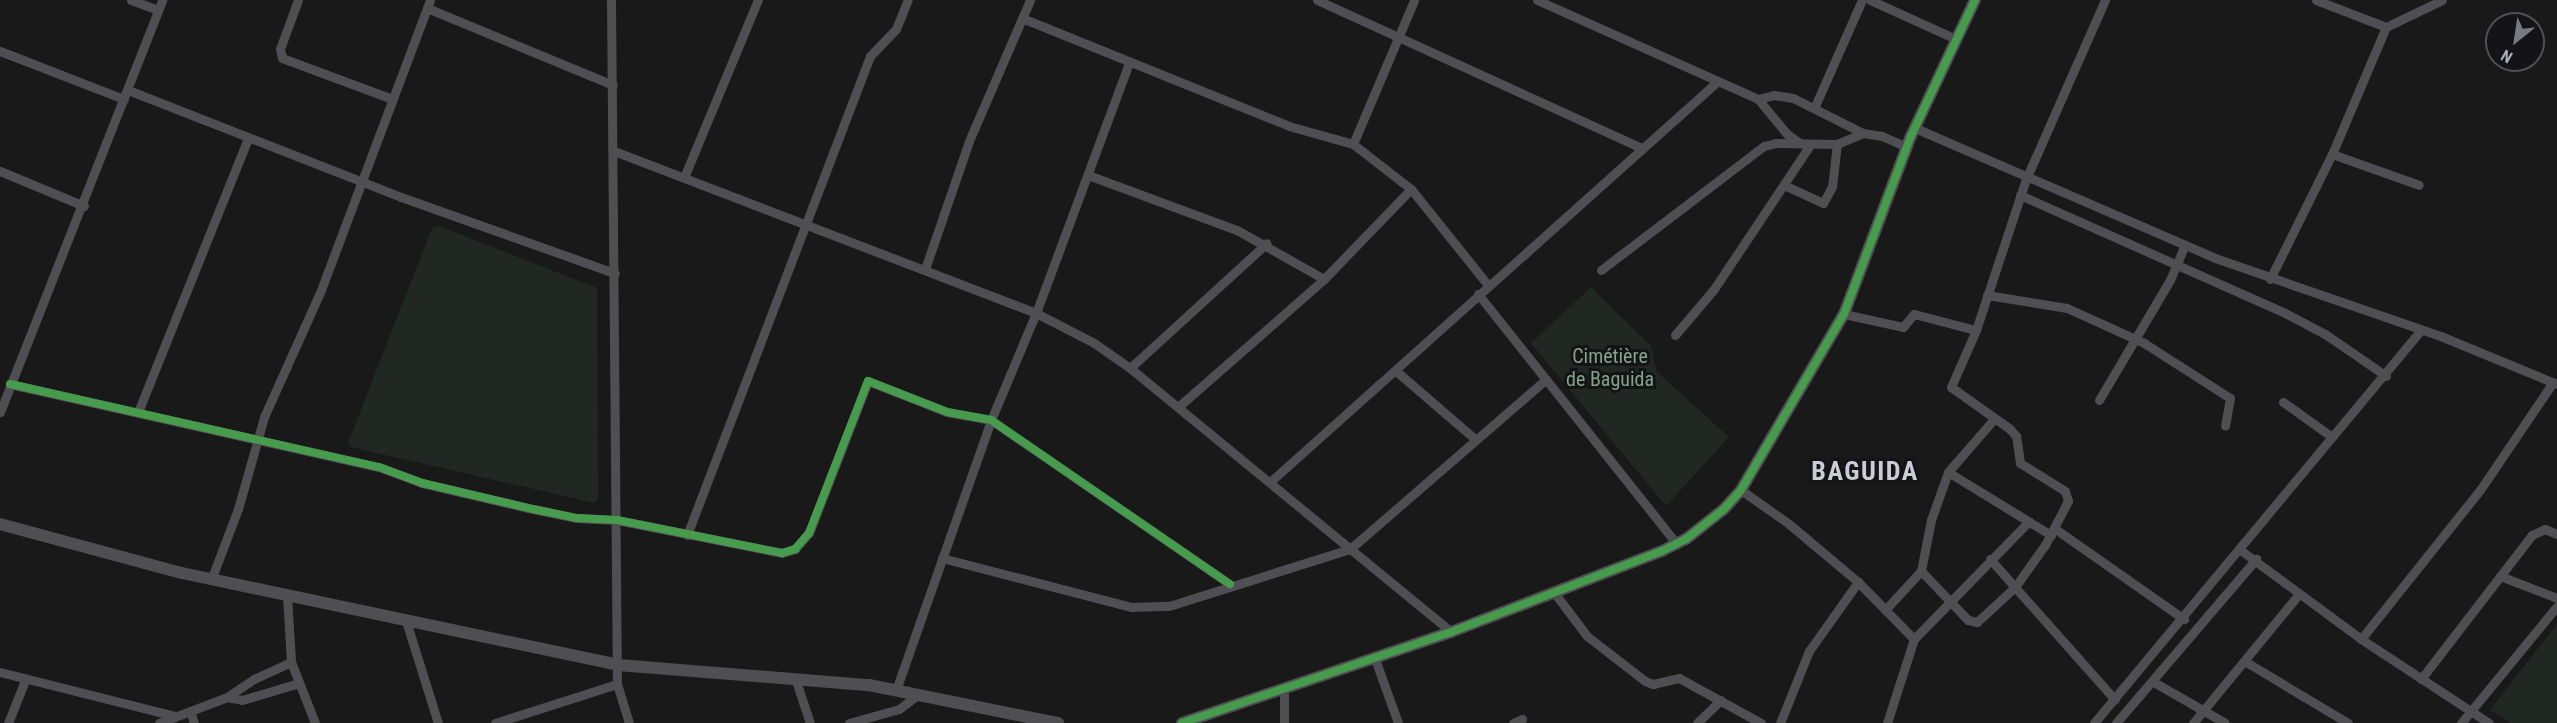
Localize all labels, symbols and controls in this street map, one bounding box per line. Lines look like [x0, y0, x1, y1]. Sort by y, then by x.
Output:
north arrow [2485, 12, 2545, 72]
text: N [2498, 46, 2516, 67]
park label: Cimétière de Baguida [1566, 345, 1654, 392]
district label: BAGUIDA [1811, 456, 1919, 488]

